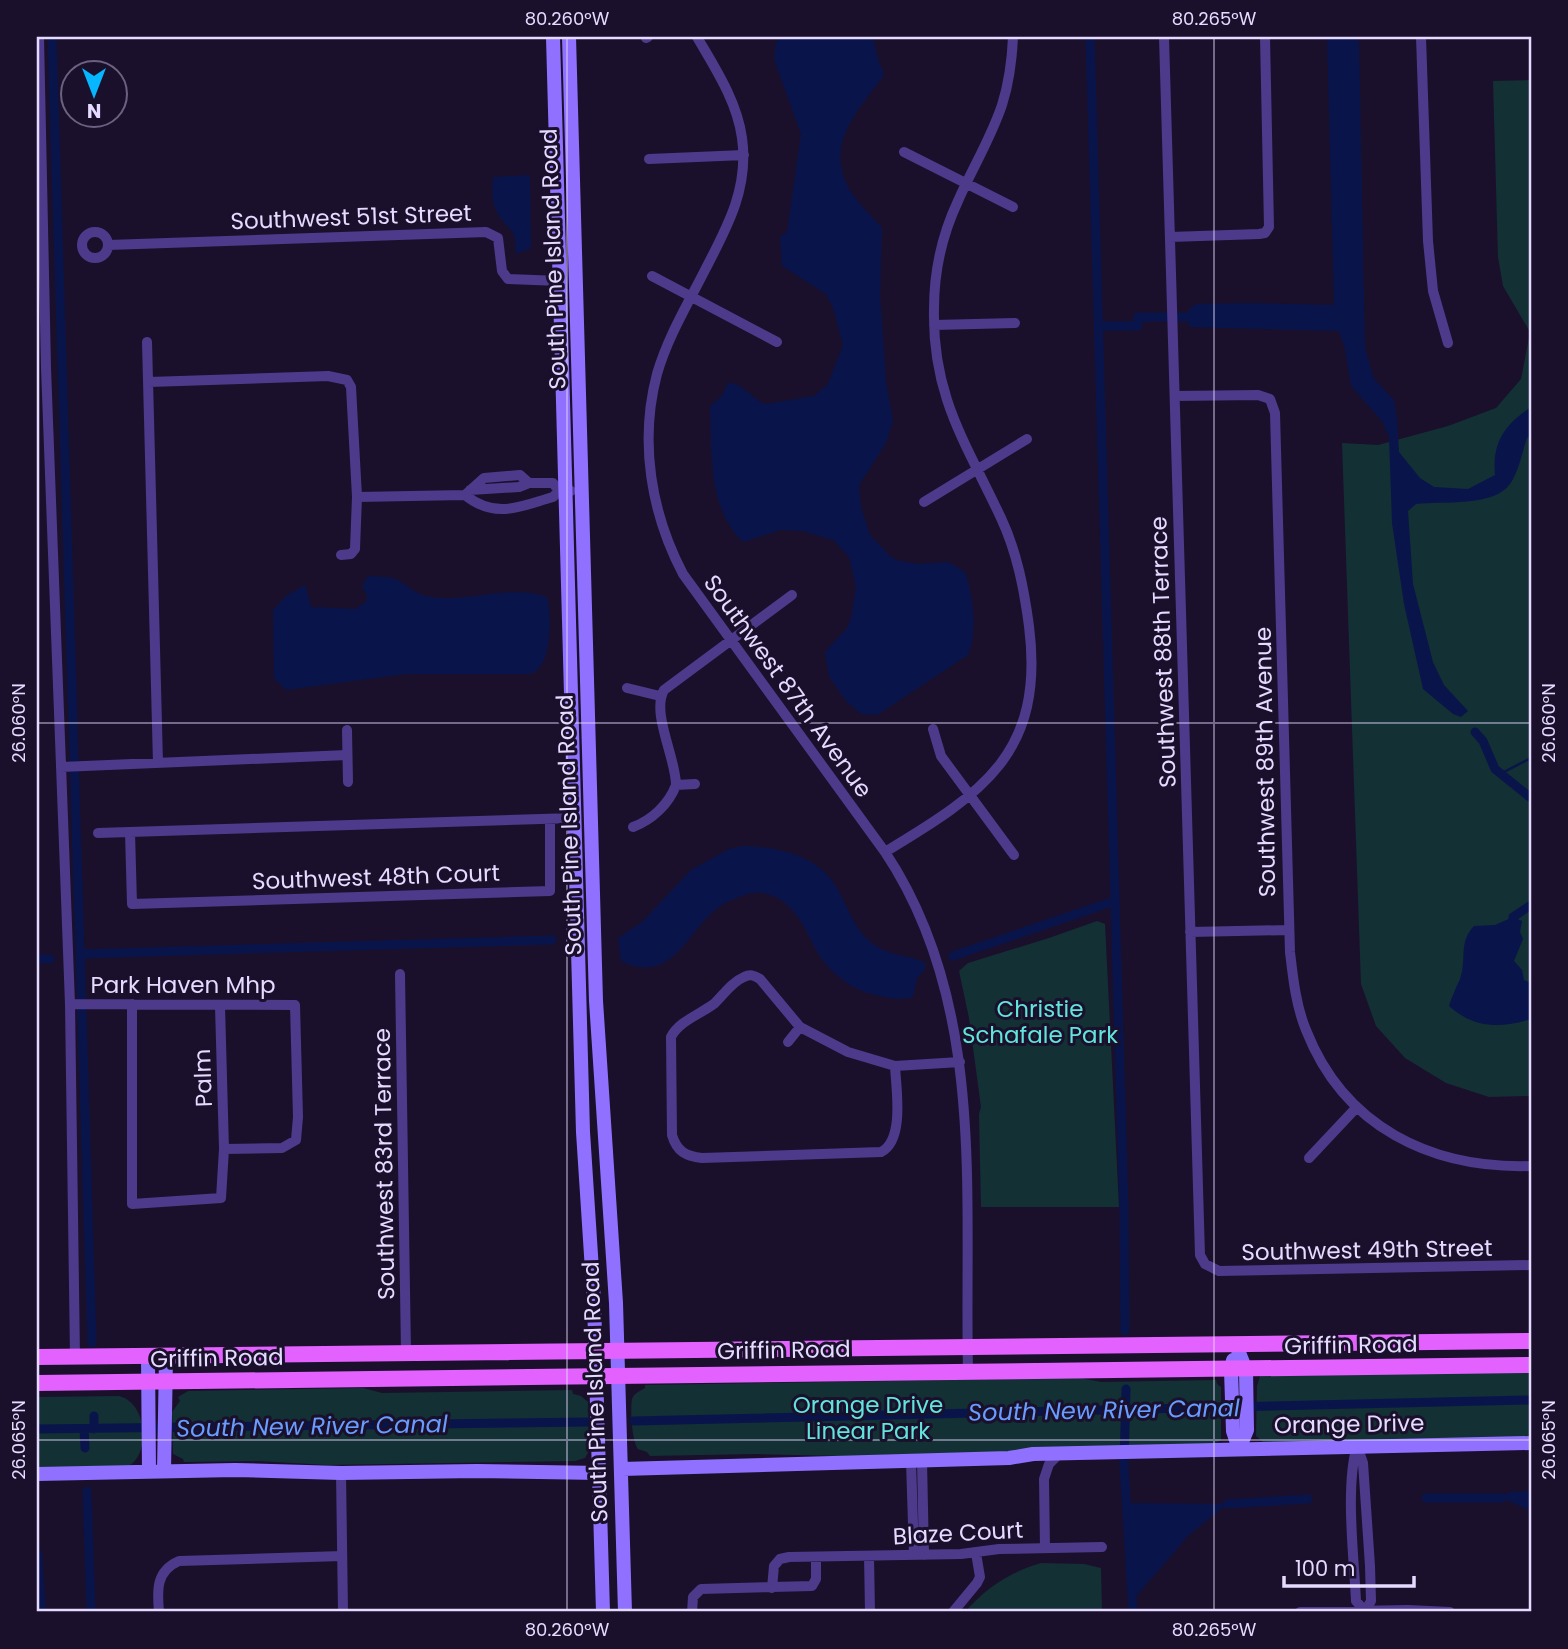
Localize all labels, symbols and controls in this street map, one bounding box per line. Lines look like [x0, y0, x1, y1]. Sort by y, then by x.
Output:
text: 80.260°W [525, 6, 610, 31]
text: 80.265°W [1172, 6, 1257, 31]
north arrow [60, 60, 130, 130]
text: N [87, 97, 101, 124]
street label: South Pine Island Road [532, 128, 574, 390]
street label: Southwest 51st Street [230, 197, 472, 237]
street label: Southwest 88th Terrace [1142, 516, 1184, 788]
street label: Southwest 87th Avenue [696, 568, 880, 804]
street label: Southwest 89th Avenue [1247, 627, 1283, 897]
text: 26.060°N [6, 683, 31, 763]
text: 26.060°N [1536, 683, 1561, 763]
street label: South Pine Island Road [548, 694, 590, 956]
street label: Southwest 48th Court [251, 857, 501, 897]
street label: Park Haven Mhp [91, 969, 276, 1001]
park label: Christie Schafale Park [962, 993, 1118, 1051]
street label: Southwest 83rd Terrace [366, 1028, 402, 1300]
street label: Palm [186, 1048, 220, 1108]
street label: Southwest 49th Street [1241, 1232, 1493, 1268]
street label: South Pine Island Road [574, 1261, 616, 1523]
street label: Griffin Road [1284, 1328, 1418, 1362]
street label: Griffin Road [717, 1333, 851, 1367]
street label: Griffin Road [150, 1341, 284, 1375]
park label: Orange Drive Linear Park [793, 1389, 943, 1447]
water label: South New River Canal [968, 1391, 1240, 1429]
text: 26.065°N [6, 1400, 31, 1480]
text: 26.065°N [1536, 1400, 1561, 1480]
water label: South New River Canal [176, 1407, 448, 1445]
street label: Orange Drive [1273, 1407, 1425, 1441]
street label: Blaze Court [892, 1514, 1024, 1552]
scale bar [1284, 1544, 1414, 1588]
text: 100 m [1295, 1554, 1355, 1583]
text: 80.260°W [525, 1617, 610, 1642]
text: 80.265°W [1172, 1617, 1257, 1642]

